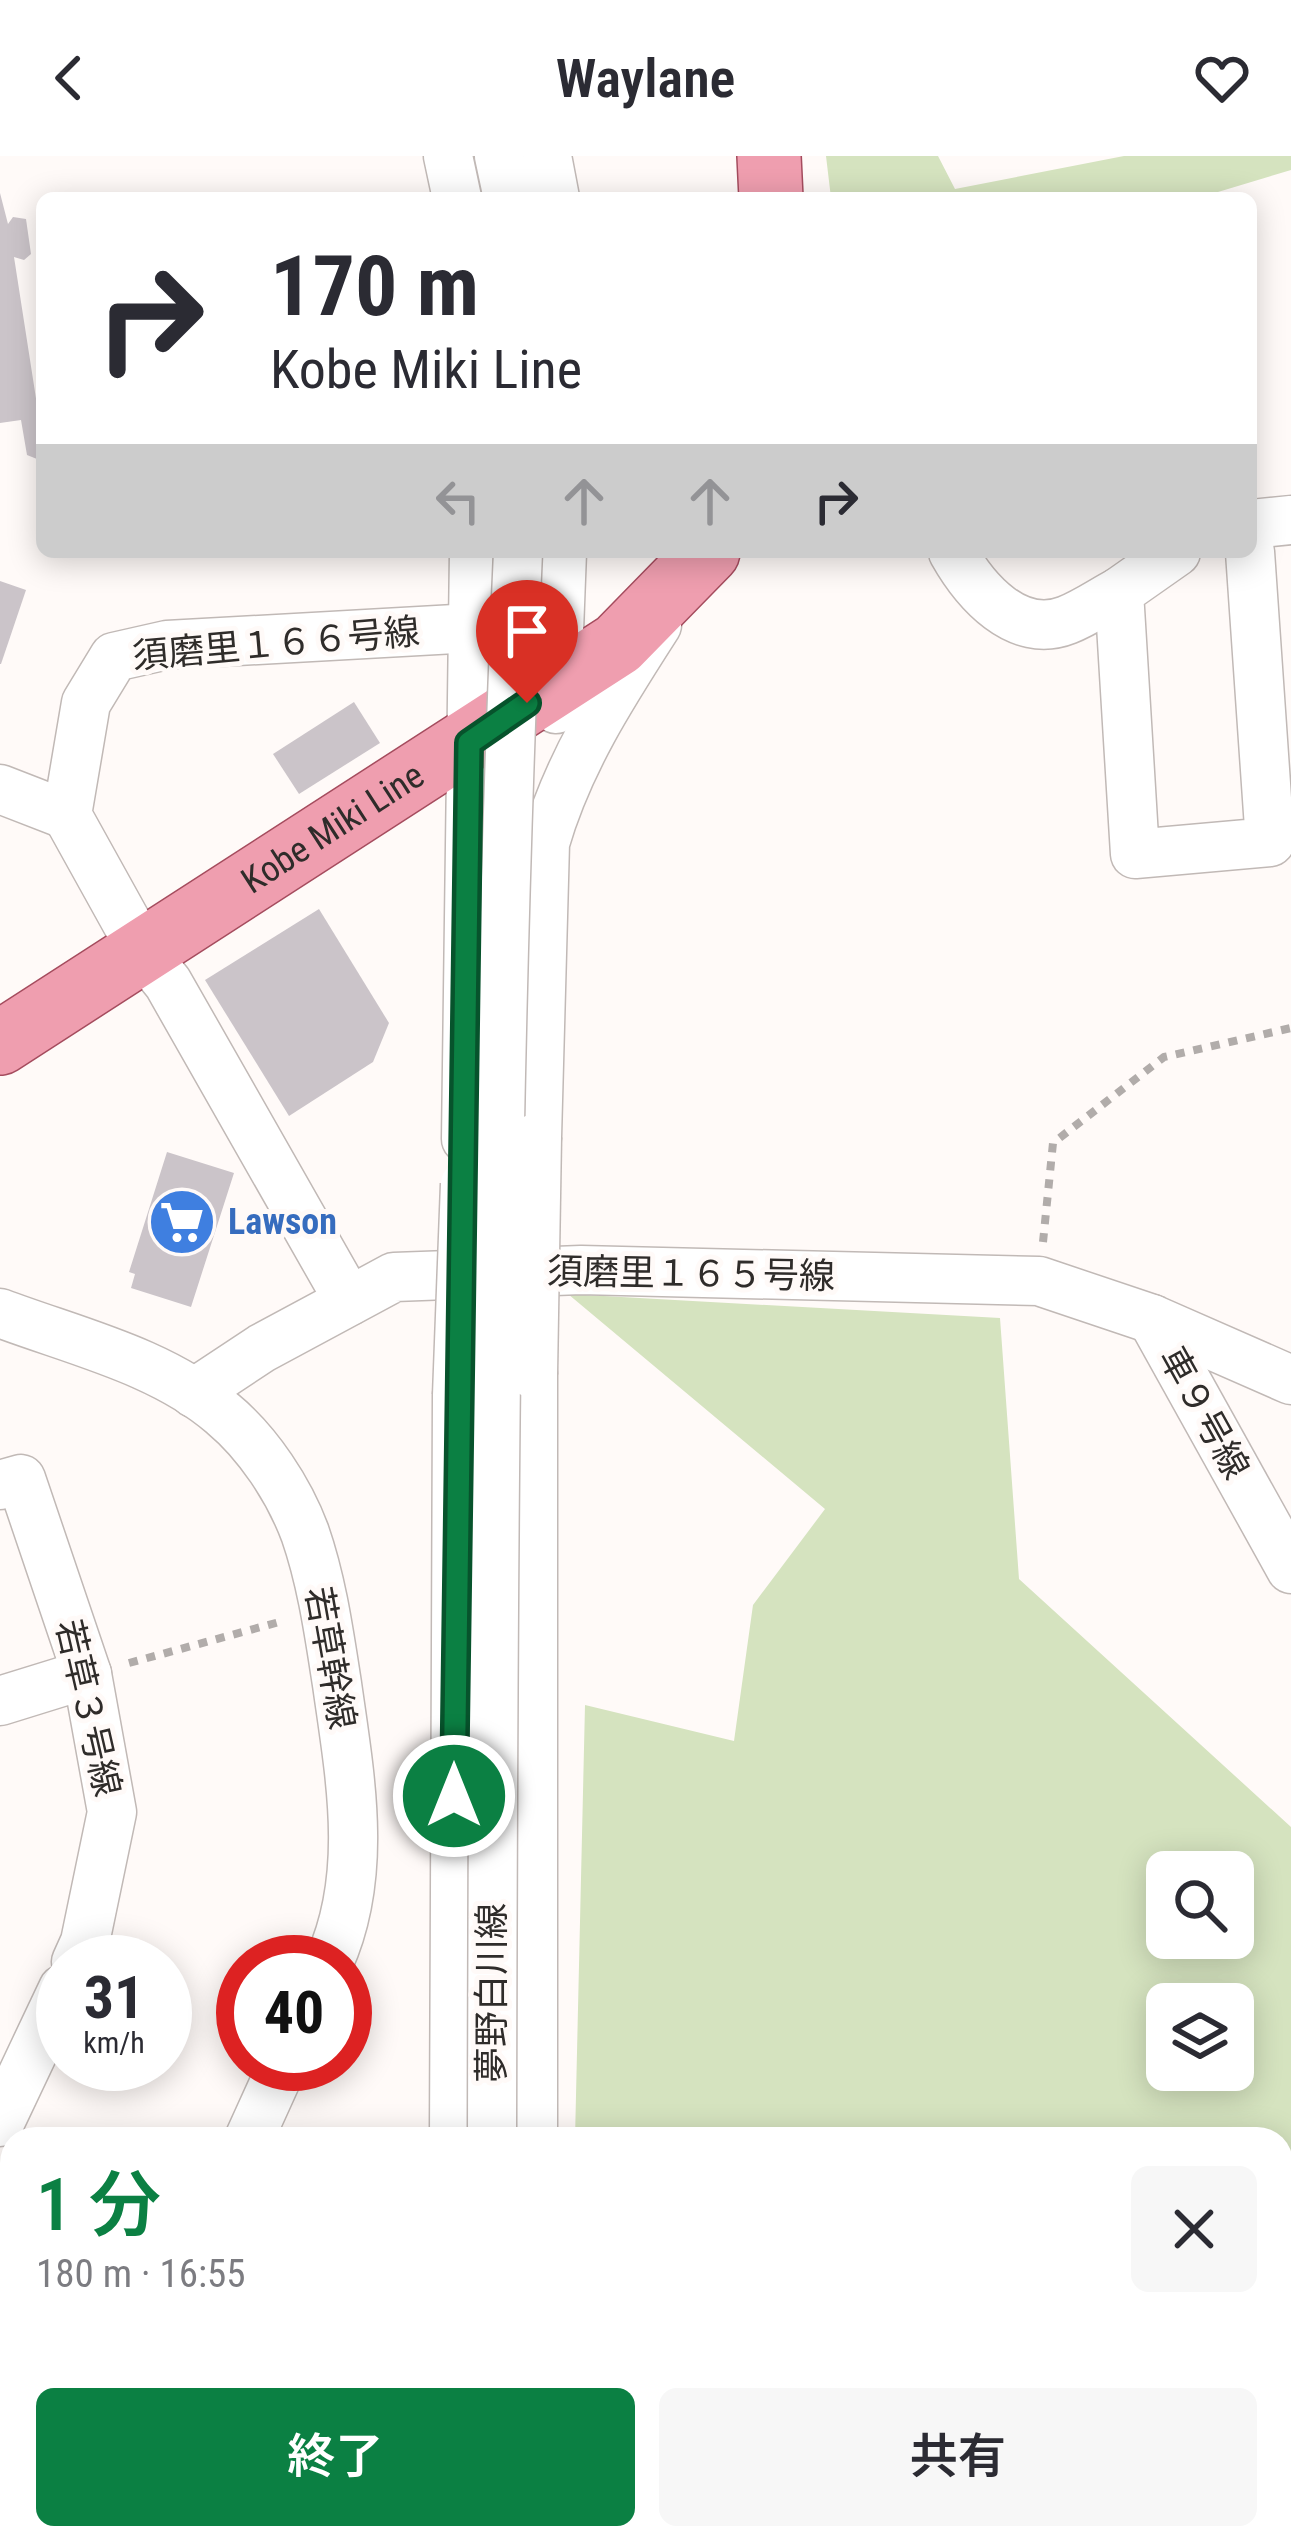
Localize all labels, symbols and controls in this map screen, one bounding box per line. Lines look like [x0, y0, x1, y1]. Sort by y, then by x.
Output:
icon: back [36, 45, 102, 111]
icon: heart [1189, 45, 1255, 111]
text: Waylane [556, 47, 735, 110]
text: 170 m [270, 237, 479, 336]
icon: right [72, 240, 228, 396]
text: Kobe Miki Line [270, 338, 582, 401]
icon: left [425, 468, 491, 534]
icon: ahead [551, 468, 617, 534]
icon: ahead [677, 468, 743, 534]
icon: right [803, 468, 869, 534]
pin [476, 580, 578, 703]
icon: arrive [494, 598, 560, 664]
street label: 須磨里１６６号線 [131, 611, 421, 677]
street label: Kobe Miki Line [234, 754, 431, 902]
supermarket icon: Lawson [147, 1187, 217, 1257]
place label: Lawson [228, 1201, 337, 1243]
street label: 須磨里１６５号線 [547, 1250, 835, 1298]
street label: 車９号線 [1151, 1340, 1257, 1486]
street label: 若草幹線 [297, 1583, 363, 1733]
street label: 若草３号線 [47, 1616, 129, 1800]
position arrow [391, 1733, 517, 1859]
map controls [1146, 1851, 1254, 2091]
button: search [1146, 1851, 1254, 1959]
street label: 夢野白川線 [471, 1903, 513, 2083]
speed limit sign: 40 [216, 1935, 372, 2091]
text: 31 [84, 1962, 144, 2033]
button: layers [1146, 1983, 1254, 2091]
text: km/h [83, 2025, 145, 2060]
text: 1 分 [36, 2163, 161, 2248]
button: close [1131, 2166, 1257, 2292]
text: 180 m · 16:55 [36, 2251, 246, 2297]
button: 終了 [36, 2388, 635, 2526]
button: 共有 [659, 2388, 1257, 2526]

